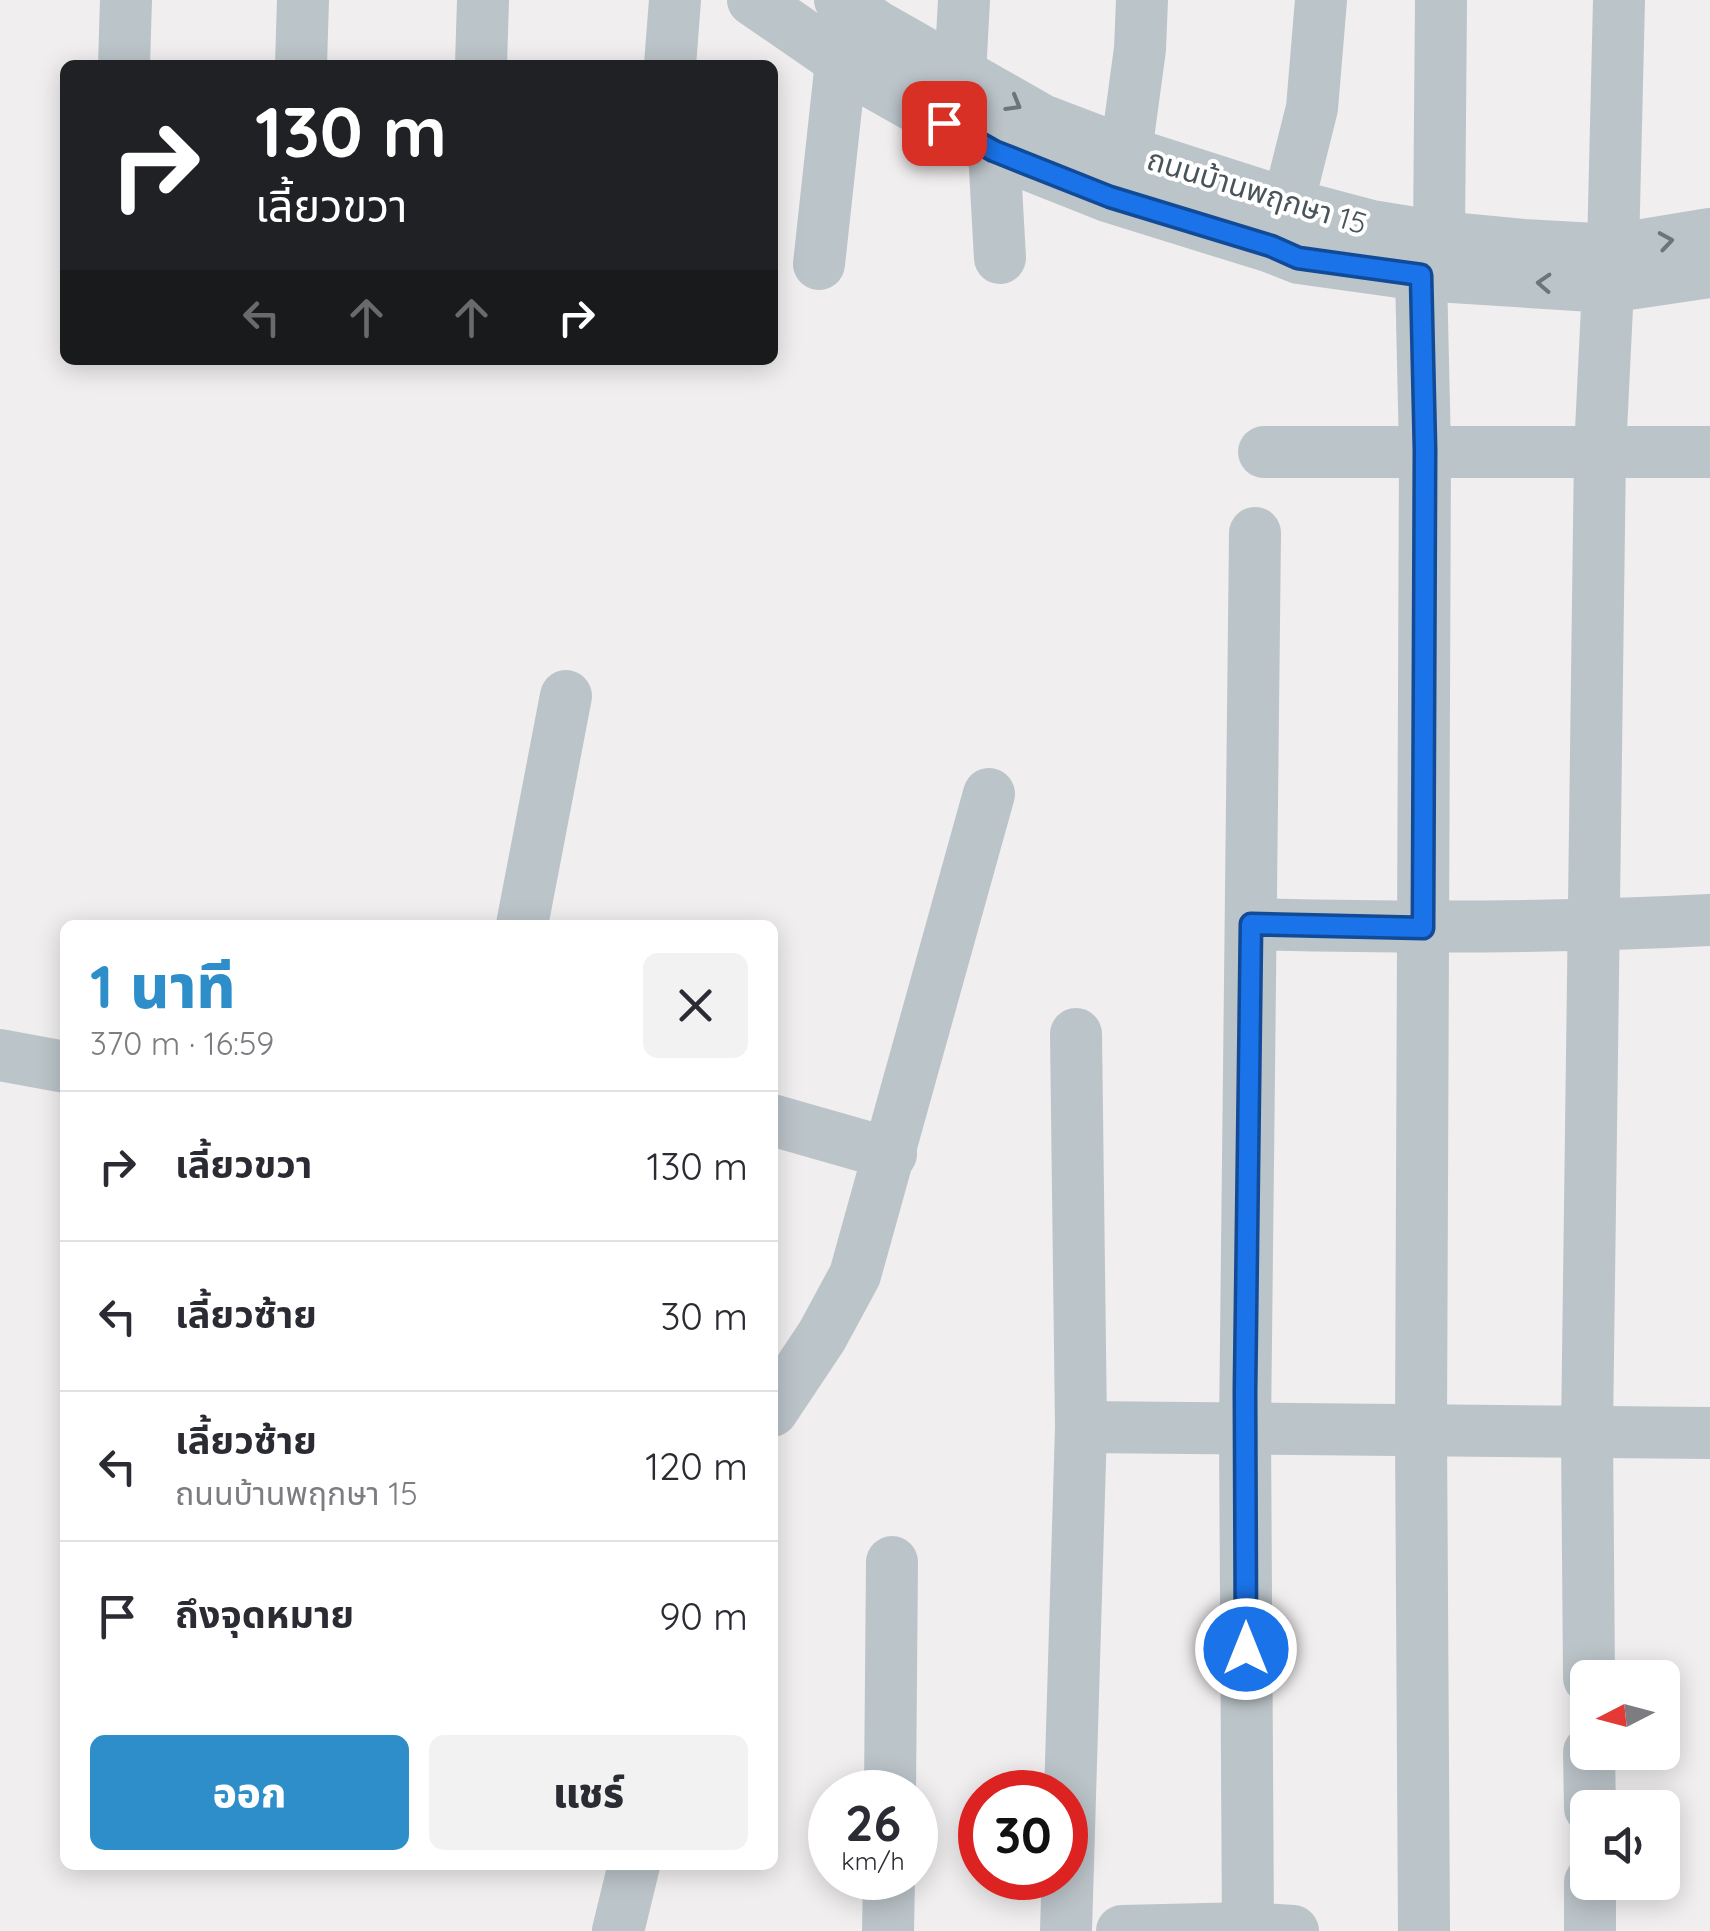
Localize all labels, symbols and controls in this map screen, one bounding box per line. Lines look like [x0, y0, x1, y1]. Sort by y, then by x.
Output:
pin [902, 81, 987, 166]
text: 130 m [255, 87, 447, 175]
one-way arrow [1003, 91, 1021, 111]
icon: arrive [917, 96, 972, 151]
icon: right [90, 100, 220, 230]
street label: ถนนบ้านพฤกษา 15 [1143, 140, 1371, 242]
text: เลี้ยวขวา [255, 177, 407, 233]
one-way arrow [1657, 231, 1674, 252]
one-way arrow [1535, 273, 1551, 294]
icon: left [234, 290, 289, 345]
icon: ahead [339, 290, 394, 345]
icon: ahead [444, 290, 499, 345]
icon: right [549, 290, 604, 345]
text: 1 นาที [90, 948, 235, 1023]
button: close [643, 953, 748, 1058]
text: 370 m · 16:59 [90, 1023, 274, 1063]
icon: right [90, 1139, 145, 1194]
text: เลี้ยวขวา [175, 1140, 312, 1188]
text: 130 m [646, 1142, 748, 1190]
icon: left [90, 1289, 145, 1344]
text: เลี้ยวซ้าย [175, 1290, 317, 1338]
text: 30 m [660, 1292, 748, 1340]
text: เลี้ยวซ้าย [175, 1416, 317, 1464]
icon: left [90, 1439, 145, 1494]
text: 120 m [645, 1442, 748, 1490]
text: ถนนบ้านพฤกษา 15 [175, 1473, 418, 1513]
icon: arrive [90, 1589, 145, 1644]
text: ถึงจุดหมาย [175, 1590, 354, 1638]
text: 90 m [659, 1592, 748, 1640]
position arrow [1194, 1597, 1298, 1701]
north arrow [1570, 1660, 1680, 1770]
map controls [1570, 1660, 1680, 1900]
button: ออก [90, 1735, 409, 1850]
button: แชร์ [429, 1735, 748, 1850]
speed limit sign: 30 [958, 1770, 1088, 1900]
button: sound [1570, 1790, 1680, 1900]
text: 26 [845, 1791, 901, 1854]
text: km/h [841, 1845, 905, 1876]

